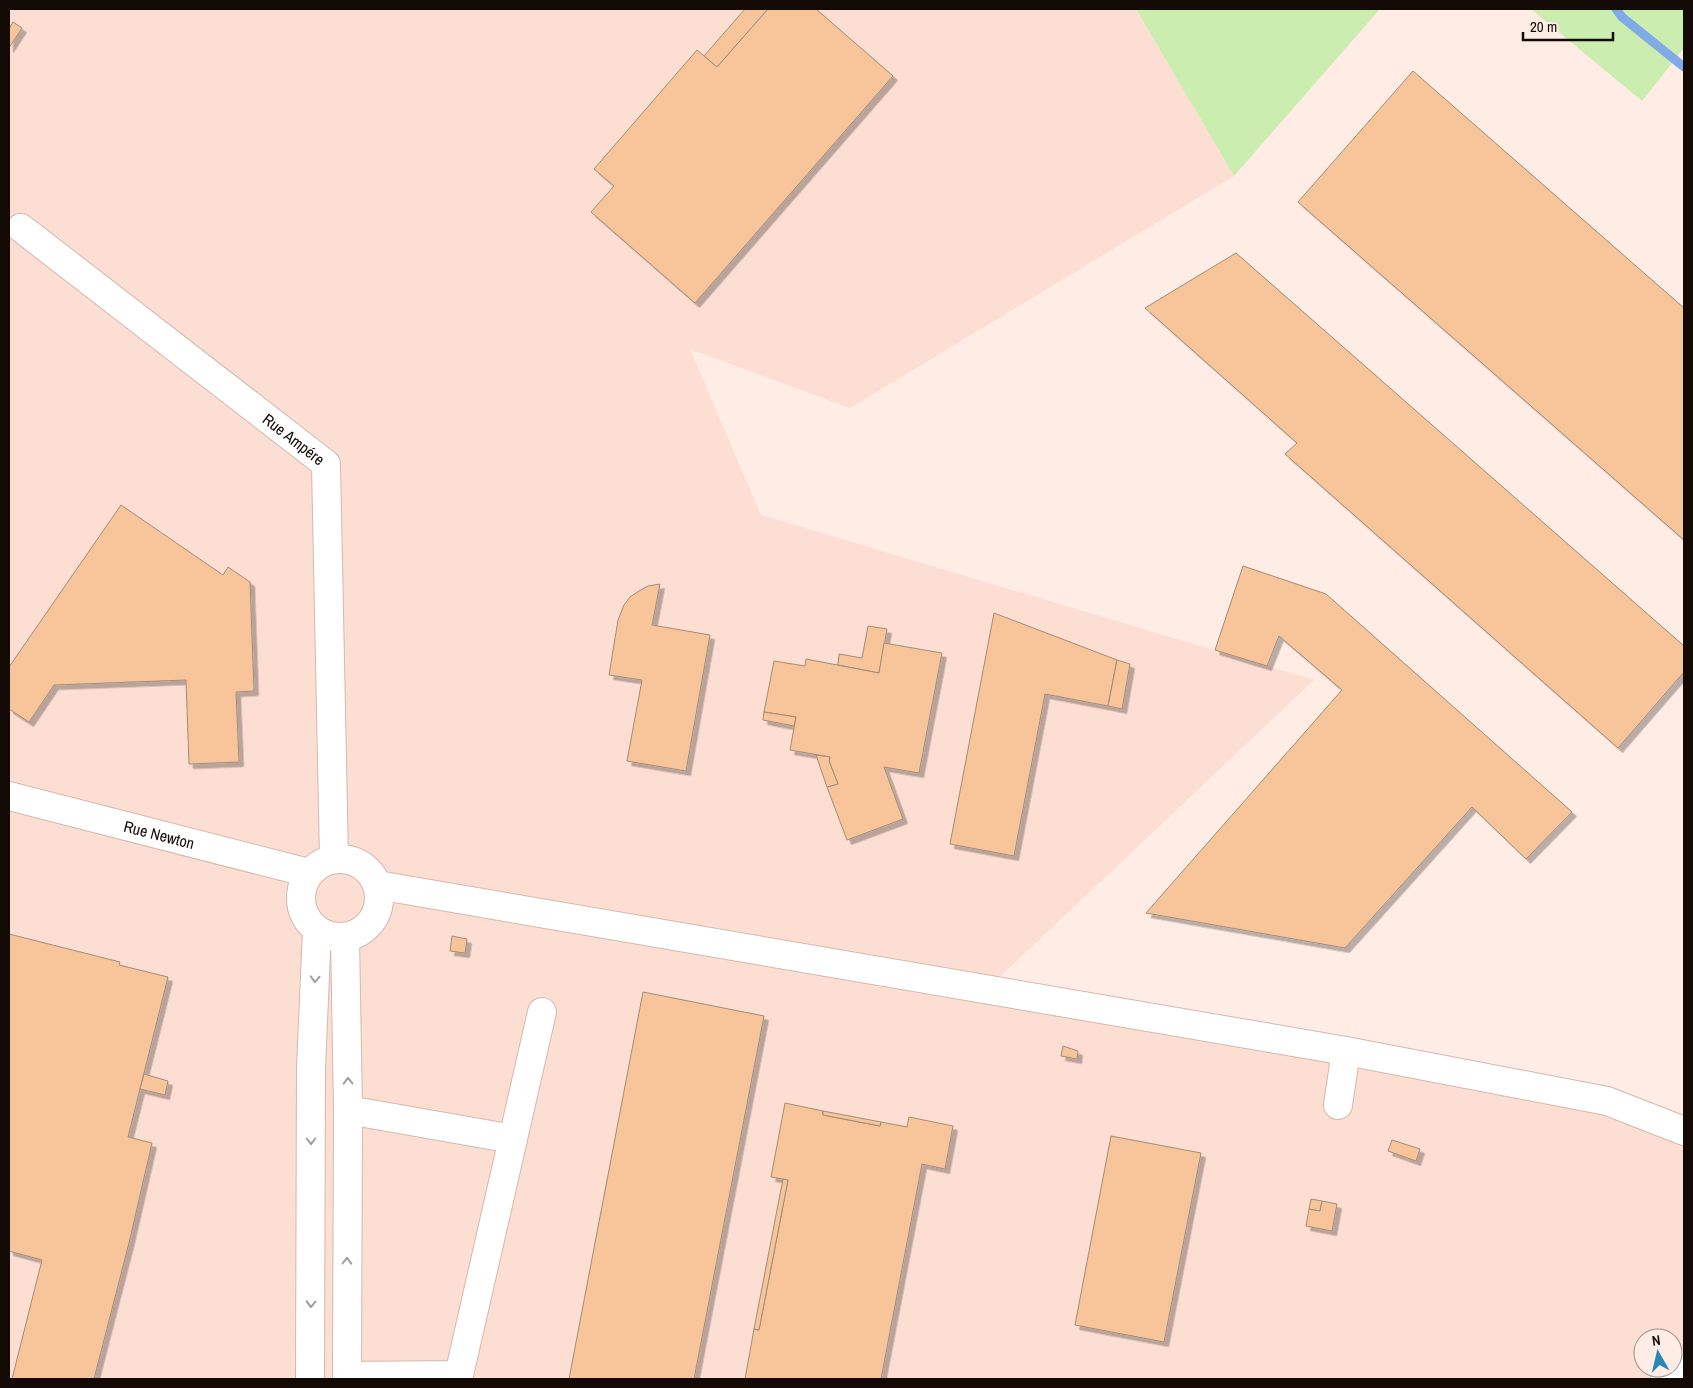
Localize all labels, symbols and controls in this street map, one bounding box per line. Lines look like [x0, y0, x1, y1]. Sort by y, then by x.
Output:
scale bar [1523, 10, 1613, 42]
text: 20 m [1530, 16, 1557, 37]
street label: Rue Ampére [258, 408, 329, 470]
street label: Rue Newton [121, 815, 197, 854]
one-way arrow [309, 975, 320, 983]
one-way arrow [343, 1076, 353, 1084]
one-way arrow [306, 1138, 316, 1145]
one-way arrow [342, 1256, 352, 1264]
one-way arrow [306, 1300, 316, 1308]
north arrow [1633, 1328, 1683, 1378]
text: N [1651, 1331, 1662, 1350]

